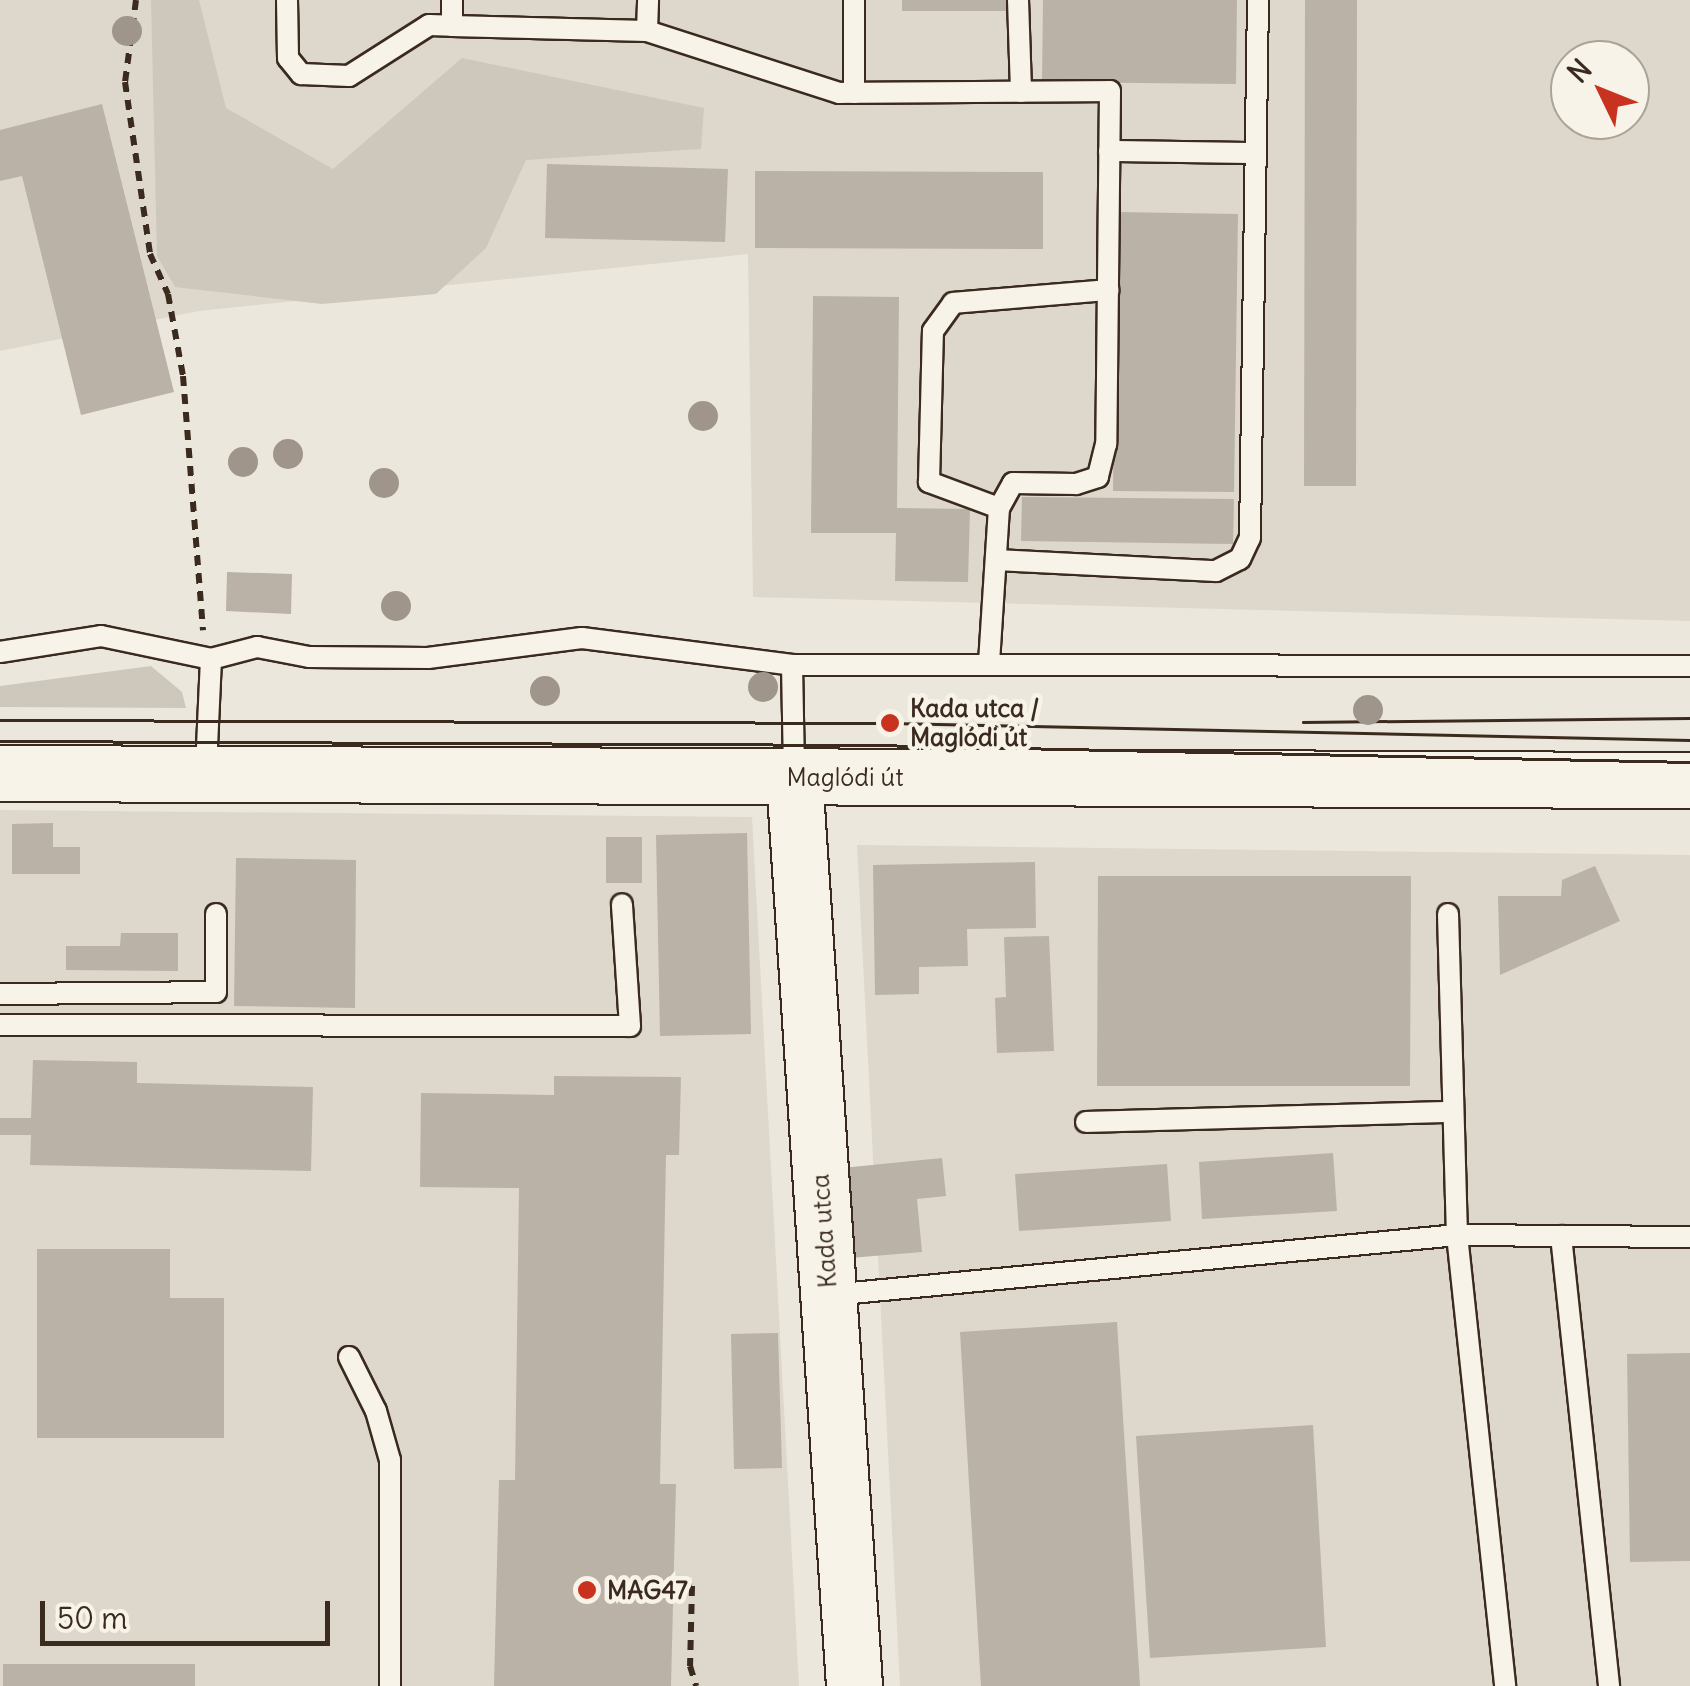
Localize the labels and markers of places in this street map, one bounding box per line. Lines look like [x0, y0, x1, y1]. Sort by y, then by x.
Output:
place label: Kada utca / Maglódi út [910, 694, 1039, 753]
marker: Kada utca / Maglódi út [879, 712, 901, 734]
place label: MAG47 [607, 1575, 688, 1605]
marker: MAG47 [576, 1579, 598, 1601]

